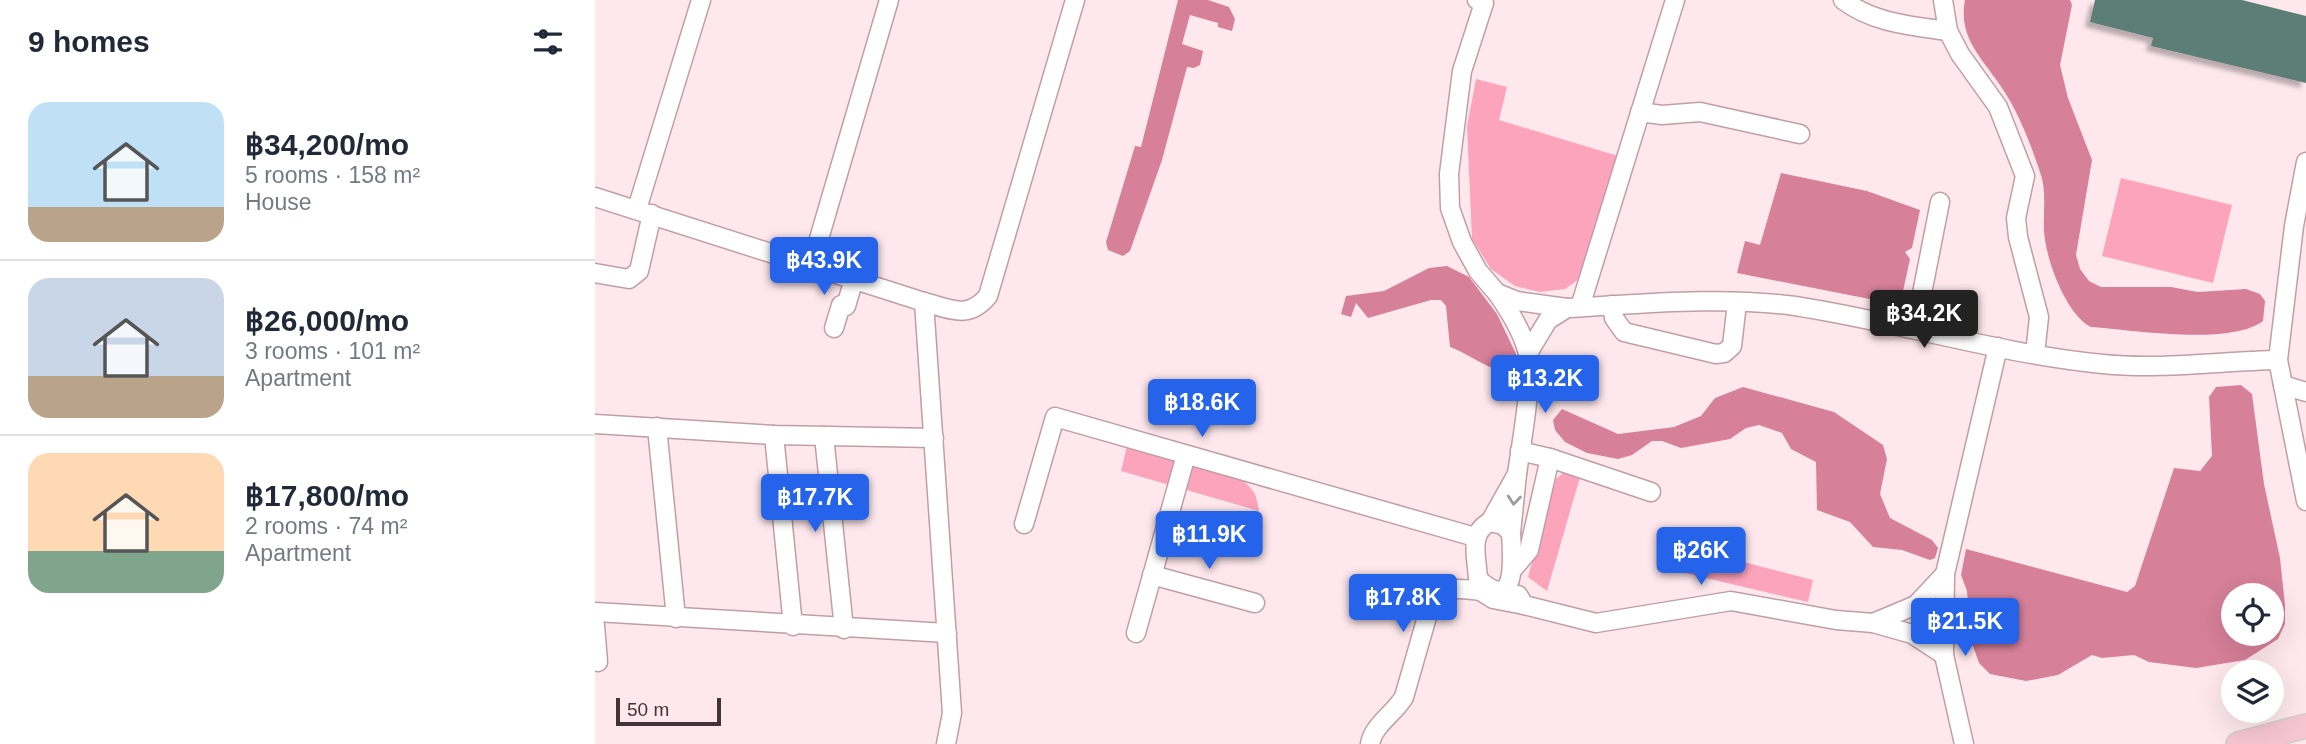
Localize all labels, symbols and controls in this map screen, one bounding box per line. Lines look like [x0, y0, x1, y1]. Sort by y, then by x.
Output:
icon: filters [529, 23, 567, 61]
text: 9 homes [28, 25, 150, 58]
text: ฿34,200/mo [245, 128, 409, 161]
icon: home [84, 130, 168, 214]
text: 5 rooms · 158 m² [245, 162, 420, 188]
text: House [245, 189, 311, 215]
pin: ฿43.9K [767, 238, 881, 297]
text: ฿43.9K [786, 247, 862, 273]
pin: ฿34.2K [1867, 290, 1981, 350]
text: ฿34.2K [1886, 300, 1962, 326]
text: ฿26,000/mo [245, 304, 409, 337]
icon: home [84, 306, 168, 390]
text: 3 rooms · 101 m² [245, 338, 420, 364]
pin: ฿13.2K [1488, 356, 1602, 415]
text: Apartment [245, 365, 351, 391]
text: ฿13.2K [1507, 365, 1583, 391]
pin: ฿18.6K [1145, 380, 1259, 439]
text: ฿18.6K [1164, 389, 1240, 415]
pin: ฿17.7K [758, 475, 872, 534]
text: ฿17,800/mo [245, 479, 409, 512]
icon: home [84, 481, 168, 565]
text: ฿17.7K [777, 484, 853, 510]
one-way arrow [1507, 495, 1522, 506]
pin: ฿11.9K [1152, 512, 1266, 571]
text: 2 rooms · 74 m² [245, 513, 407, 539]
text: ฿11.9K [1172, 521, 1246, 547]
pin: ฿26K [1660, 528, 1742, 587]
text: ฿26K [1673, 537, 1729, 563]
text: Apartment [245, 540, 351, 566]
pin: ฿17.8K [1346, 574, 1460, 634]
map controls [2221, 583, 2284, 723]
button: locate [2221, 583, 2284, 646]
text: ฿17.8K [1365, 584, 1441, 610]
pin: ฿21.5K [1908, 598, 2022, 658]
text: ฿21.5K [1927, 608, 2003, 634]
button: layers [2221, 660, 2284, 723]
scale bar [616, 695, 721, 727]
text: 50 m [627, 699, 669, 720]

